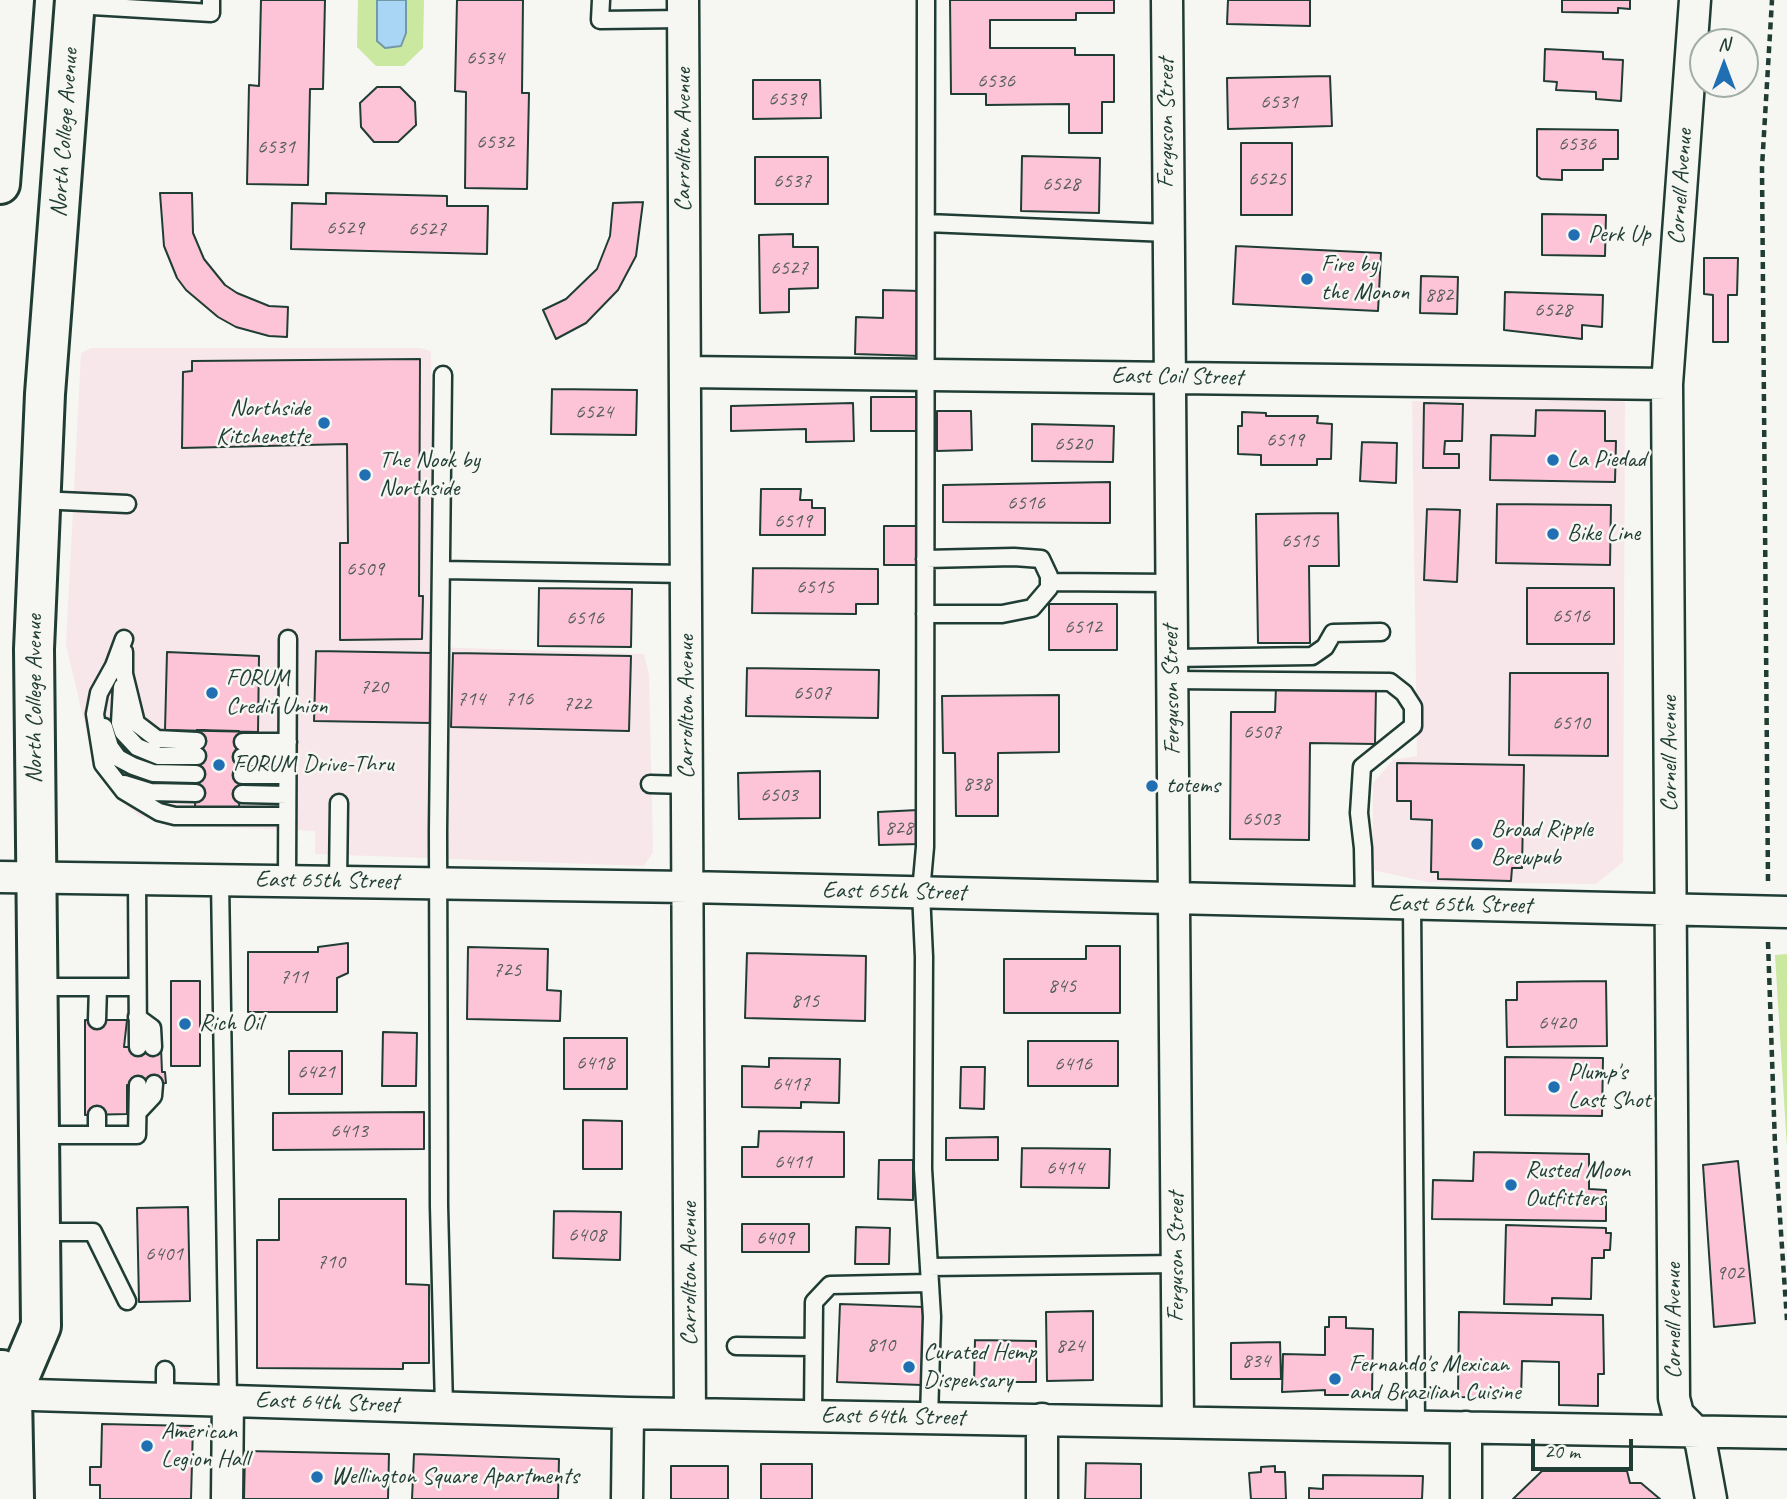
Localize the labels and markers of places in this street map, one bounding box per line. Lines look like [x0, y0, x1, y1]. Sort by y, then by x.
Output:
place label: Perk Up [1588, 221, 1651, 249]
marker: Perk Up [1566, 227, 1582, 243]
place label: Fire by the Monon [1321, 251, 1409, 307]
marker: Fire by the Monon [1299, 271, 1315, 287]
place label: Northside Kitchenette [216, 395, 310, 451]
marker: Northside Kitchenette [316, 415, 332, 431]
place label: La Piedad [1567, 446, 1646, 474]
place label: The Nook by Northside [379, 447, 480, 503]
marker: La Piedad [1545, 452, 1561, 468]
marker: The Nook by Northside [357, 467, 373, 483]
place label: Bike Line [1567, 520, 1640, 548]
marker: Bike Line [1545, 526, 1561, 542]
place label: FORUM Credit Union [226, 665, 328, 721]
marker: FORUM Credit Union [204, 685, 220, 701]
place label: FORUM Drive-Thru [233, 751, 394, 779]
marker: FORUM Drive-Thru [211, 757, 227, 773]
place label: totems [1166, 772, 1220, 800]
marker: totems [1144, 778, 1160, 794]
place label: Broad Ripple Brewpub [1491, 816, 1593, 872]
marker: Broad Ripple Brewpub [1469, 836, 1485, 852]
place label: Rich Oil [199, 1010, 263, 1038]
marker: Rich Oil [177, 1016, 193, 1032]
place label: Plump's Last Shot [1568, 1059, 1650, 1115]
marker: Plump's Last Shot [1546, 1079, 1562, 1095]
place label: Rusted Moon Outfitters [1525, 1157, 1630, 1213]
marker: Rusted Moon Outfitters [1503, 1177, 1519, 1193]
place label: Curated Hemp Dispensary [923, 1339, 1036, 1395]
place label: Fernando's Mexican and Brazilian Cuisine [1349, 1351, 1520, 1407]
marker: Curated Hemp Dispensary [901, 1359, 917, 1375]
marker: Fernando's Mexican and Brazilian Cuisine [1327, 1371, 1343, 1387]
place label: American Legion Hall [161, 1418, 249, 1474]
marker: American Legion Hall [139, 1438, 155, 1454]
place label: Wellington Square Apartments [331, 1463, 579, 1491]
marker: Wellington Square Apartments [309, 1469, 325, 1485]

